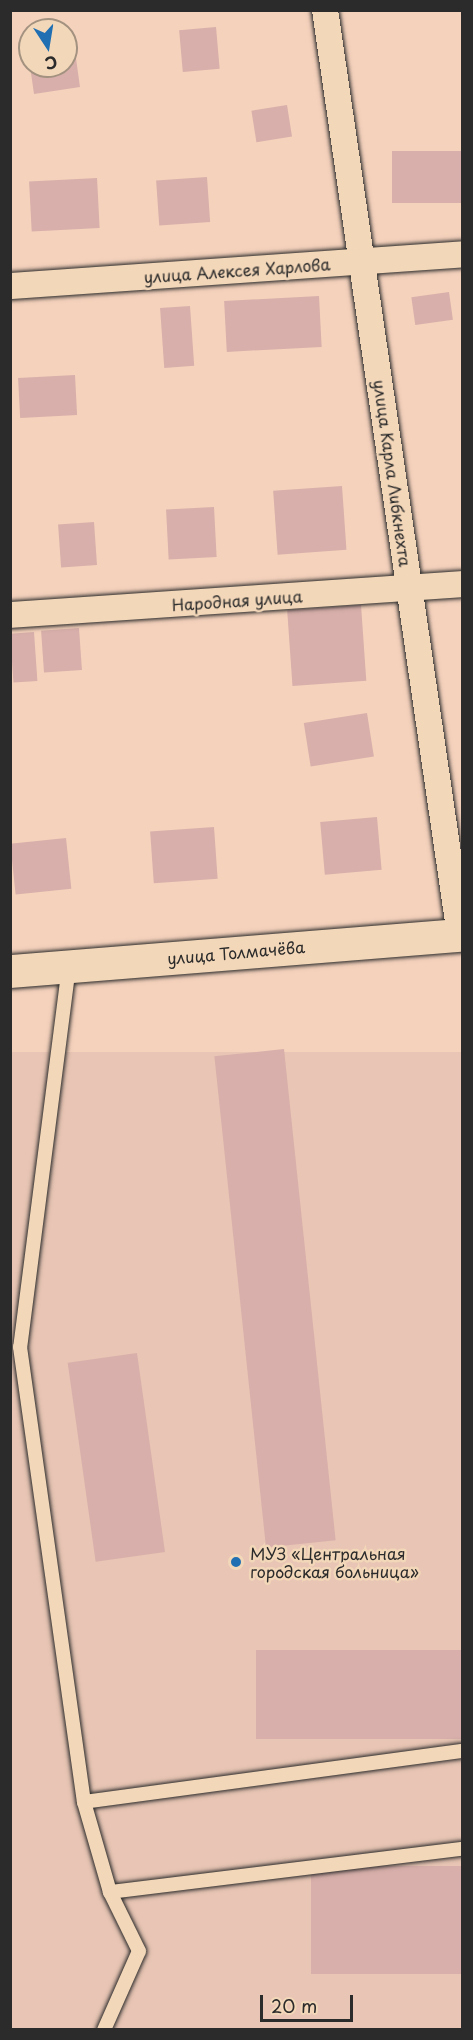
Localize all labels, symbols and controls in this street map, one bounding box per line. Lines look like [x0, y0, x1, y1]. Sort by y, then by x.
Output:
north arrow [18, 18, 78, 78]
text: С [43, 51, 60, 77]
street label: улица Алексея Харлова [143, 254, 331, 286]
street label: улица Карла Либкнехта [370, 378, 416, 568]
street label: Народная улица [171, 586, 303, 614]
street label: улица Толмачёва [166, 936, 306, 968]
place label: МУЗ «Центральная городская больница» [250, 1543, 419, 1581]
marker: МУЗ «Центральная городская больница» [227, 1553, 245, 1571]
scale bar [263, 1983, 356, 2021]
text: 20 m [271, 1992, 317, 2019]

